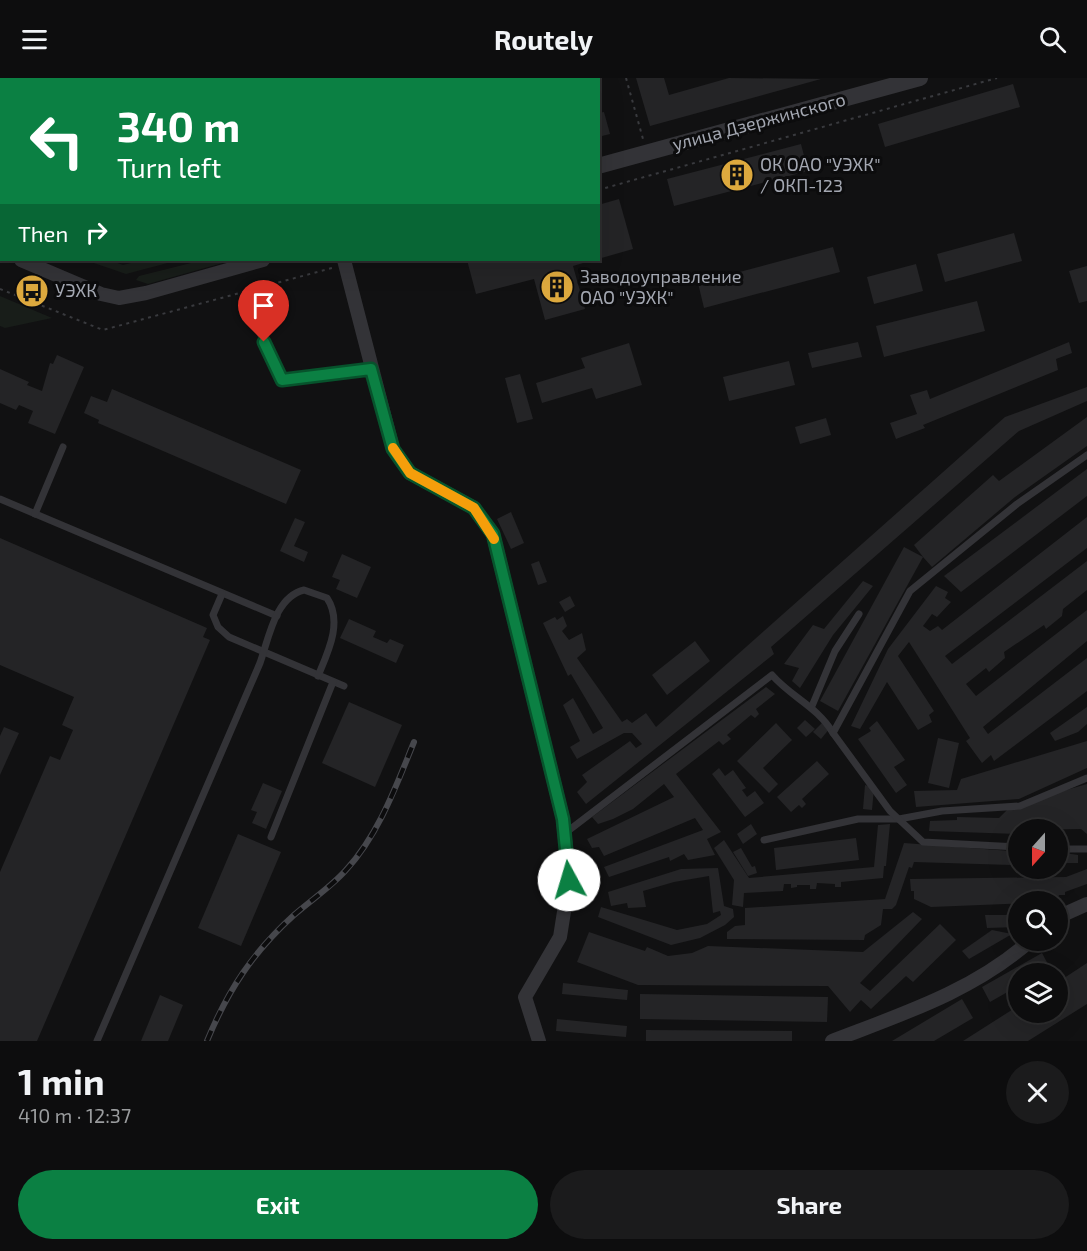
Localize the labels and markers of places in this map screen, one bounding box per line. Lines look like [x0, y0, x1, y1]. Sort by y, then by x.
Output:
place label: ОК ОАО "УЭХК" / ОКП-123 [760, 153, 881, 196]
building icon: ОК ОАО "УЭХК" / ОКП-123 [719, 157, 755, 193]
place label: Заводоуправление ОАО "УЭХК" [580, 265, 741, 308]
building icon: Заводоуправление ОАО "УЭХК" [539, 269, 575, 305]
bus stop icon: УЭХК [14, 273, 50, 309]
place label: УЭХК [55, 279, 97, 301]
pin [238, 280, 289, 342]

